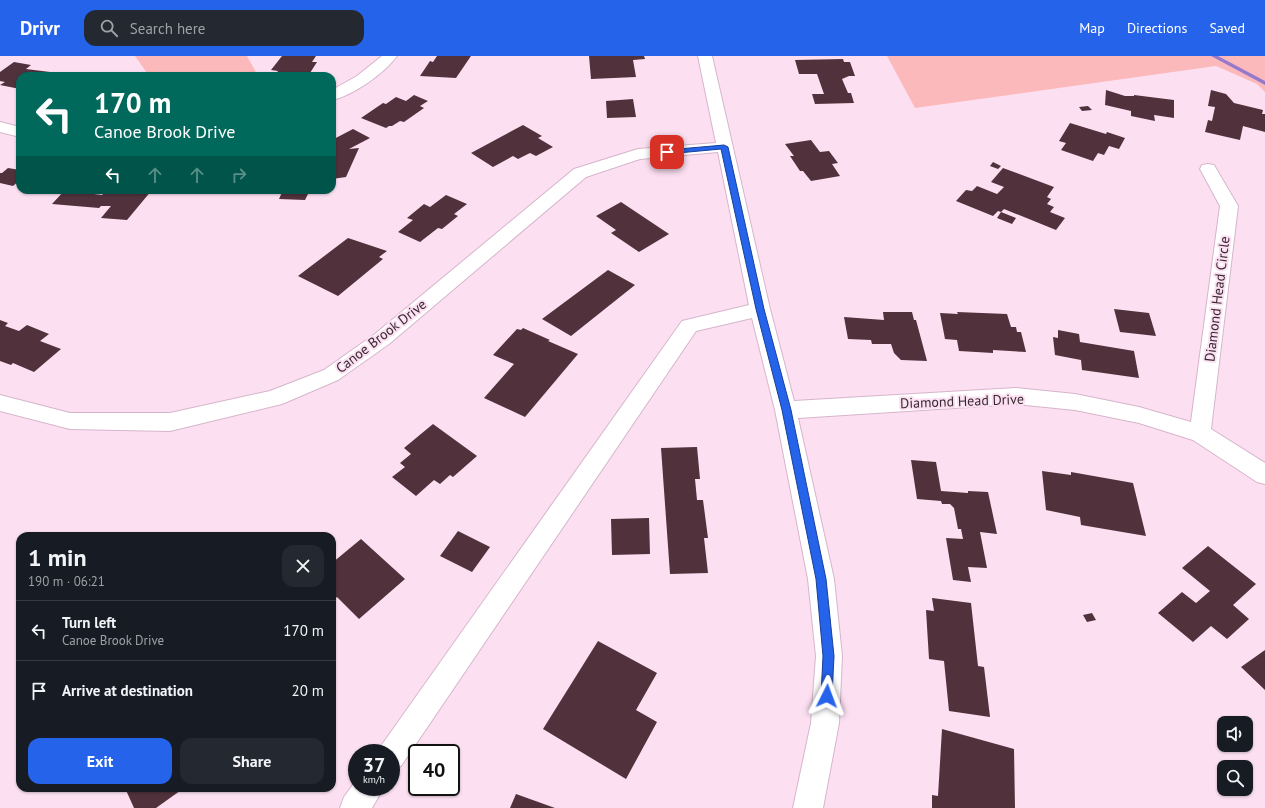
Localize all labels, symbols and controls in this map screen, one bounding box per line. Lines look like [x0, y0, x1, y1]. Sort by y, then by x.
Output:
search box [84, 10, 364, 46]
text: Drivr [20, 16, 60, 40]
icon: search [98, 17, 120, 39]
text: Search here [130, 19, 205, 38]
text: Map [1079, 19, 1105, 37]
text: Directions [1127, 19, 1187, 37]
text: Saved [1209, 19, 1245, 37]
text: 170 m [94, 84, 171, 121]
icon: left [28, 88, 80, 140]
text: Canoe Brook Drive [94, 120, 236, 143]
pin [650, 135, 684, 169]
icon: arrive [656, 141, 678, 163]
icon: left [102, 164, 124, 186]
icon: ahead [144, 164, 166, 186]
icon: ahead [186, 164, 208, 186]
icon: right [228, 164, 250, 186]
street label: Diamond Head Circle [1200, 235, 1234, 363]
street label: Canoe Brook Drive [332, 295, 430, 377]
street label: Diamond Head Drive [900, 390, 1024, 412]
text: 1 min [28, 542, 87, 573]
button: close [282, 545, 324, 587]
text: 190 m · 06:21 [28, 573, 105, 590]
text: Turn left [62, 613, 116, 632]
icon: left [28, 620, 50, 642]
text: 170 m [283, 621, 324, 640]
text: Canoe Brook Drive [62, 632, 164, 649]
position arrow [806, 675, 848, 717]
icon: arrive [28, 680, 50, 702]
text: Arrive at destination [62, 681, 193, 700]
text: 20 m [291, 681, 324, 700]
map controls [1217, 716, 1253, 796]
button: sound [1217, 716, 1253, 752]
button: Exit [28, 738, 172, 784]
button: Share [180, 738, 324, 784]
speed limit sign: 40 [408, 744, 460, 796]
text: 37 [363, 752, 385, 778]
button: search [1217, 760, 1253, 796]
text: km/h [363, 773, 385, 786]

